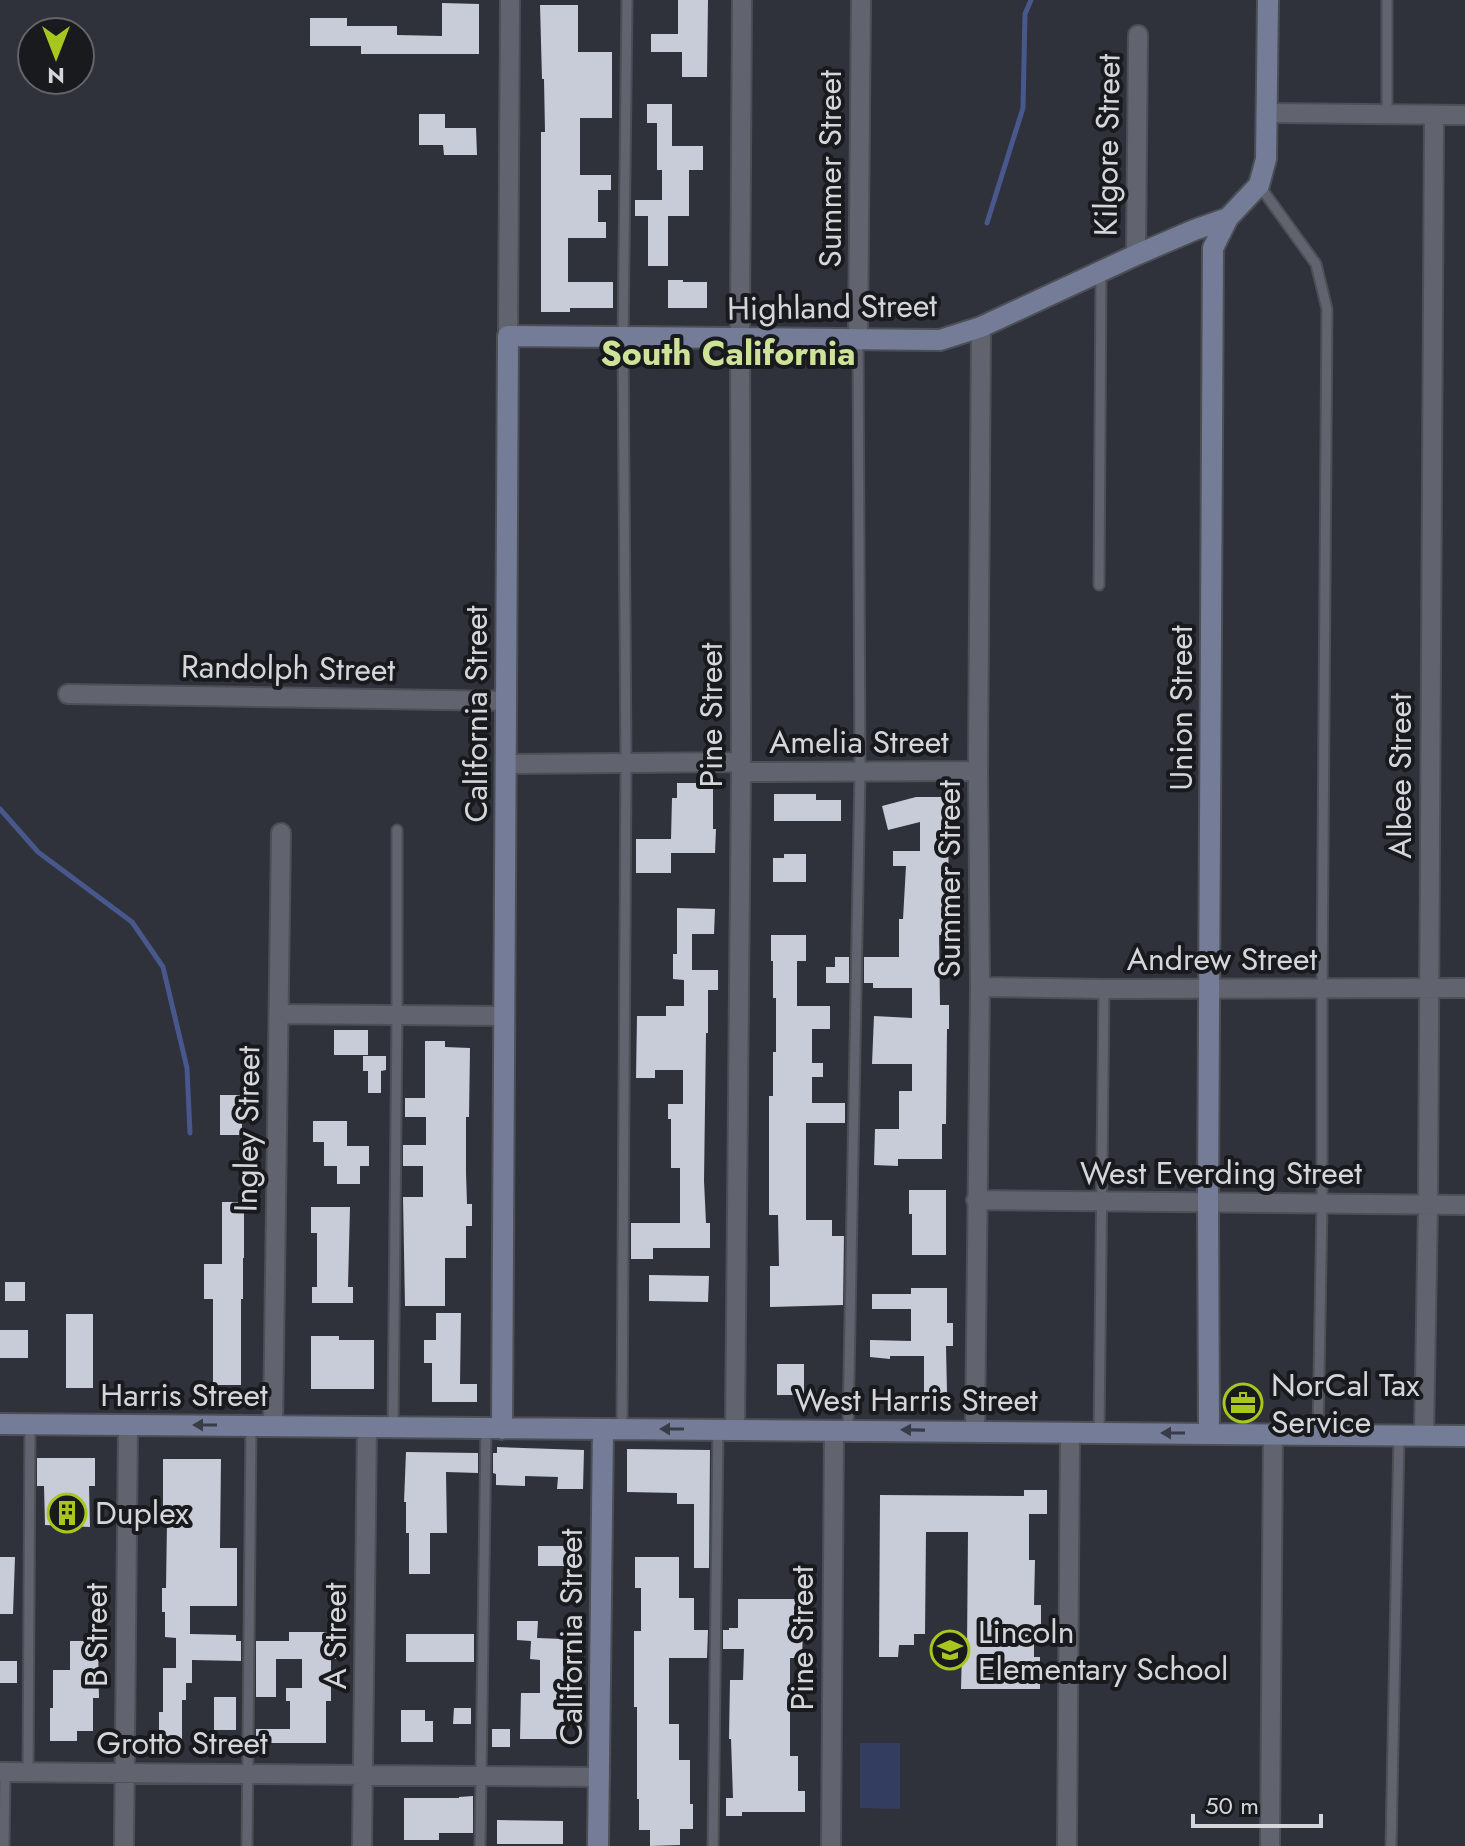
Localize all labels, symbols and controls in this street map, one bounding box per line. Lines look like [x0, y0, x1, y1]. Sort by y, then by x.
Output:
north arrow [16, 16, 96, 96]
street label: Kilgore Street [1082, 53, 1132, 237]
text: N [47, 60, 65, 92]
street label: Summer Street [807, 70, 853, 268]
street label: Highland Street [727, 282, 938, 332]
district label: South California [601, 329, 855, 378]
street label: California Street [453, 605, 499, 823]
street label: Union Street [1158, 625, 1204, 791]
street label: Pine Street [688, 642, 734, 788]
street label: Randolph Street [181, 643, 396, 693]
street label: Albee Street [1377, 693, 1423, 859]
street label: Amelia Street [769, 719, 949, 765]
street label: Summer Street [926, 780, 972, 978]
street label: Andrew Street [1127, 936, 1318, 982]
street label: Ingley Street [223, 1045, 271, 1213]
street label: West Everding Street [1080, 1150, 1362, 1196]
place label: NorCal Tax Service [1271, 1362, 1420, 1445]
street label: Harris Street [100, 1372, 268, 1418]
street label: West Harris Street [794, 1377, 1038, 1423]
office icon: NorCal Tax Service [1222, 1382, 1264, 1424]
one-way arrow [192, 1419, 217, 1431]
one-way arrow [659, 1423, 684, 1435]
one-way arrow [900, 1424, 925, 1437]
one-way arrow [1160, 1427, 1185, 1439]
place label: Duplex [95, 1490, 189, 1536]
building icon: Duplex [46, 1492, 88, 1534]
street label: California Street [548, 1528, 594, 1746]
street label: Pine Street [779, 1565, 825, 1711]
street label: A Street [312, 1582, 358, 1690]
street label: B Street [73, 1583, 119, 1687]
place label: Lincoln Elementary School [978, 1609, 1228, 1692]
school or university icon: Lincoln Elementary School [929, 1629, 971, 1671]
street label: Grotto Street [96, 1720, 268, 1766]
scale bar [1193, 1778, 1321, 1828]
text: 50 m [1205, 1788, 1259, 1823]

